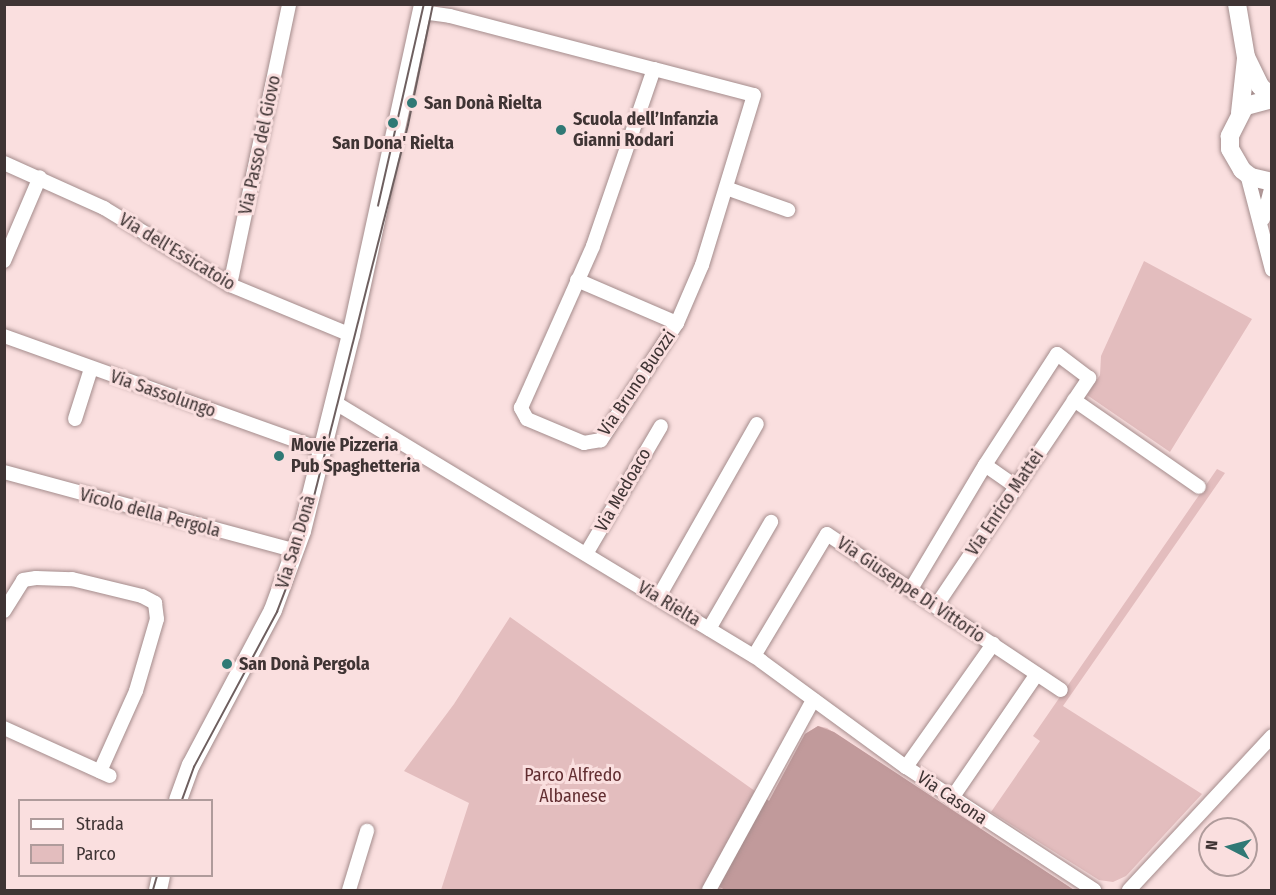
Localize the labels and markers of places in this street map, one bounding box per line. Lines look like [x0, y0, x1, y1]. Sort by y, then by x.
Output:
place label: San Donà Rielta [424, 92, 542, 114]
marker: San Donà Rielta [405, 96, 419, 110]
place label: Scuola dell’Infanzia Gianni Rodari [573, 109, 718, 152]
marker: San Dona' Rielta [386, 116, 400, 130]
marker: Scuola dell’Infanzia Gianni Rodari [554, 123, 568, 137]
place label: San Dona' Rielta [332, 132, 454, 154]
place label: Movie Pizzeria Pub Spaghetteria [291, 435, 420, 478]
marker: Movie Pizzeria Pub Spaghetteria [272, 449, 286, 463]
place label: San Donà Pergola [239, 653, 370, 675]
marker: San Donà Pergola [220, 657, 234, 671]

